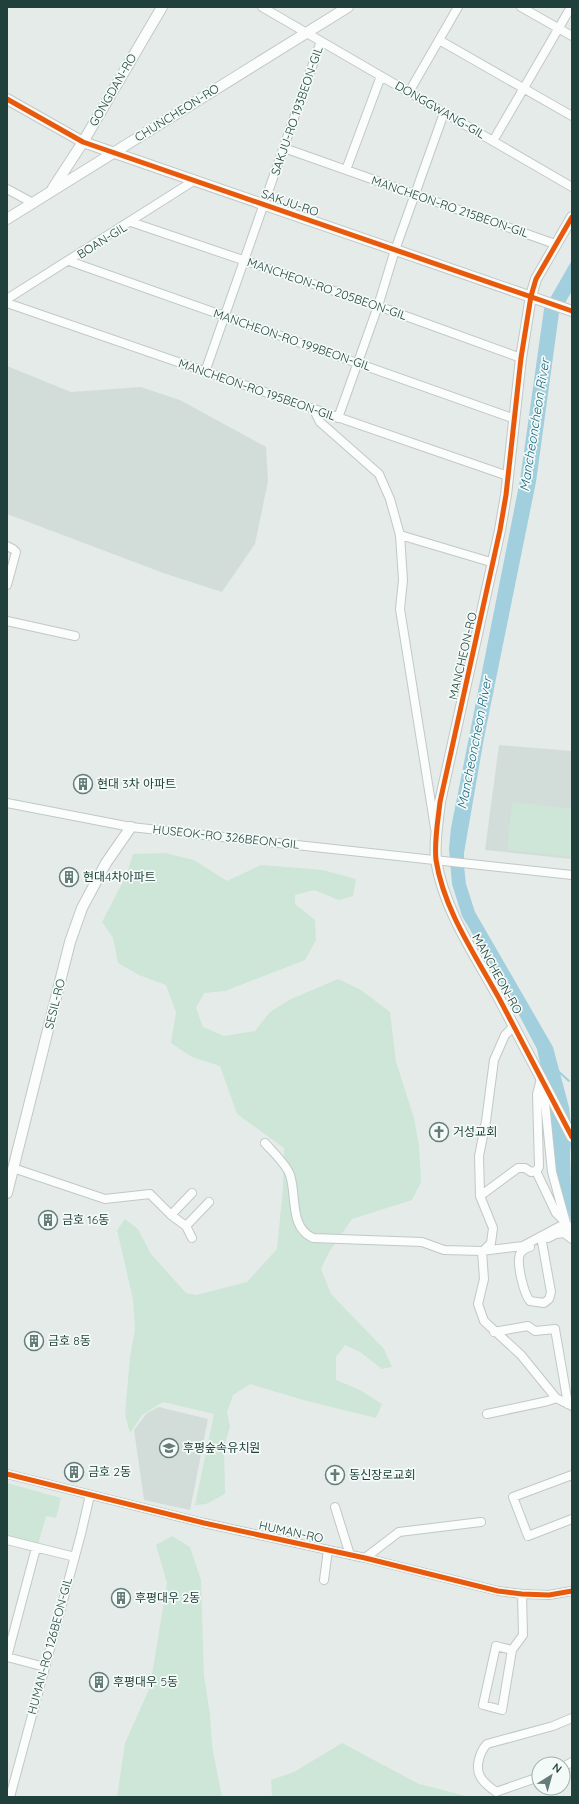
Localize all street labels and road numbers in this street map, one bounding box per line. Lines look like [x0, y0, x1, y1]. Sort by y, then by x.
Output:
street label: SAKJU-RO 193BEON-GIL [267, 44, 326, 177]
street label: GONGDAN-RO [86, 51, 139, 129]
street label: DONGGWANG-GIL [392, 78, 489, 142]
street label: CHUNCHEON-RO [132, 81, 222, 145]
street label: MANCHEON-RO 215BEON-GIL [370, 173, 531, 241]
street label: SAKJU-RO [259, 186, 321, 219]
street label: BOAN-GIL [74, 219, 130, 262]
street label: MANCHEON-RO 205BEON-GIL [245, 254, 410, 323]
street label: MANCHEON-RO 199BEON-GIL [211, 305, 373, 374]
street label: MANCHEON-RO 195BEON-GIL [177, 356, 338, 424]
street label: MANCHEON-RO [445, 611, 480, 701]
street label: HUSEOK-RO 326BEON-GIL [152, 821, 301, 852]
street label: MANCHEON-RO [469, 931, 526, 1017]
street label: SESIL-RO [41, 977, 68, 1031]
street label: HUMAN-RO [258, 1517, 325, 1546]
street label: HUMAN-RO 126BEON-GIL [24, 1575, 75, 1716]

